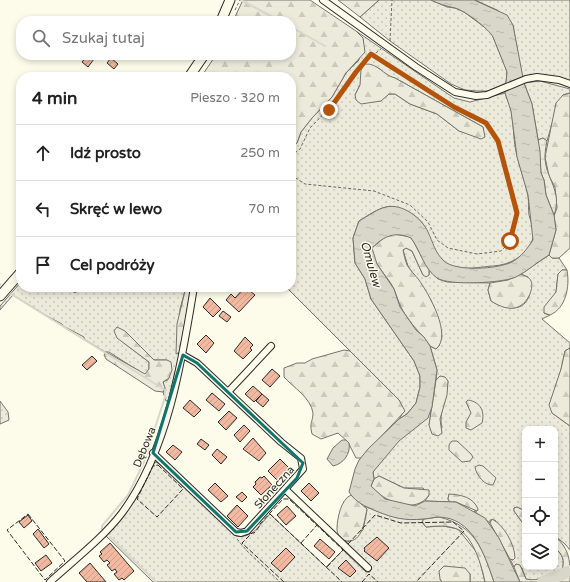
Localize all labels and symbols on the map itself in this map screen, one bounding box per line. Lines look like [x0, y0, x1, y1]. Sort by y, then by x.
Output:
route end [320, 101, 338, 119]
route start [501, 232, 519, 250]
water label: Omulew [358, 239, 385, 290]
street label: Dębowa [130, 425, 158, 469]
street label: Słoneczna [252, 463, 297, 512]

